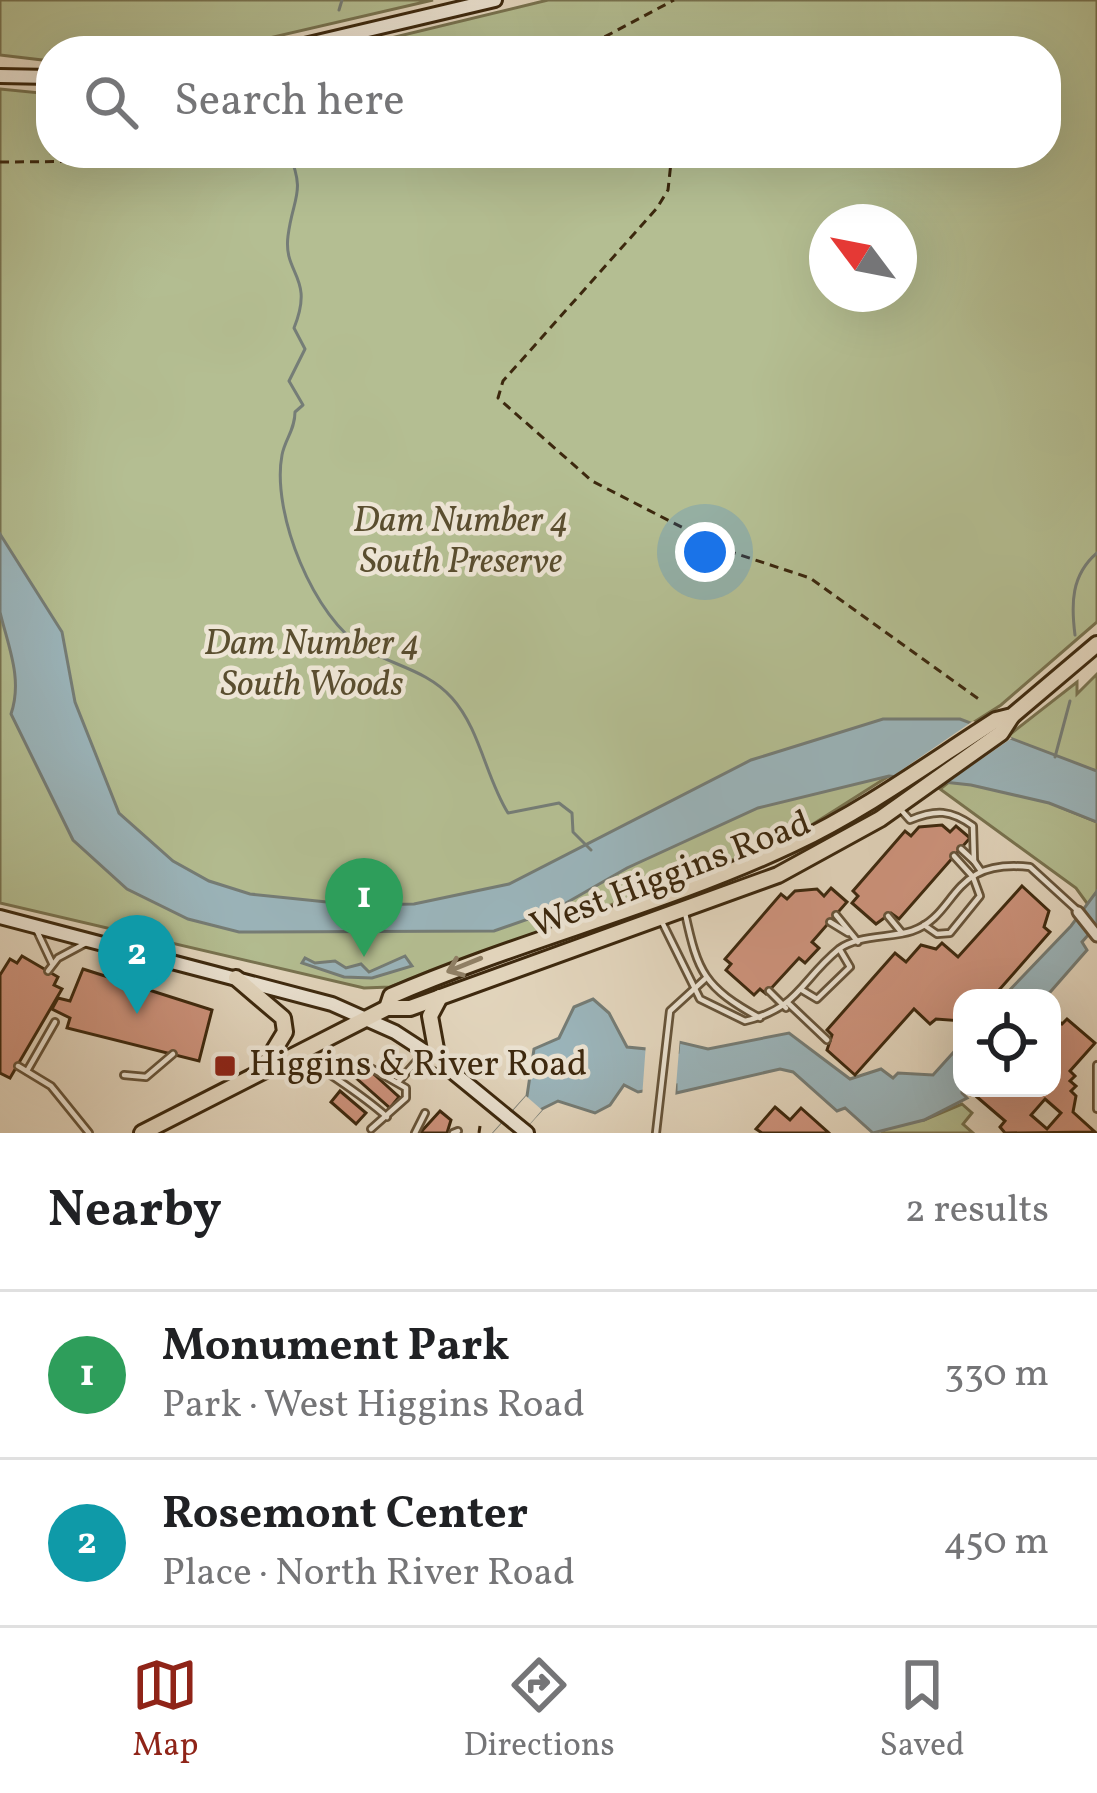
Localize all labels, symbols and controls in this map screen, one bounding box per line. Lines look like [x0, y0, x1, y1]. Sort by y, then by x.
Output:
search box [36, 36, 1061, 168]
icon: search [78, 69, 144, 135]
text: Search here [174, 71, 405, 134]
north arrow [809, 204, 917, 312]
park label: Dam Number 4 South Preserve [353, 497, 569, 588]
your location [675, 522, 735, 582]
park label: Dam Number 4 South Woods [204, 620, 420, 711]
street label: West Higgins Road [524, 800, 818, 952]
pin: 1 [325, 858, 403, 957]
pin: 2 [98, 915, 176, 1014]
one-way arrow [447, 956, 484, 977]
map controls [953, 989, 1061, 1097]
button: locate [953, 989, 1061, 1097]
place label: Higgins & River Road [249, 1041, 587, 1091]
marker: Higgins & River Road [212, 1053, 238, 1079]
text: Nearby [48, 1176, 222, 1247]
text: 2 results [905, 1184, 1049, 1238]
text: Monument Park [162, 1316, 510, 1379]
text: 1 [79, 1348, 95, 1402]
text: 330 m [944, 1348, 1049, 1402]
text: Park · West Higgins Road [162, 1379, 585, 1433]
text: Rosemont Center [162, 1484, 528, 1547]
text: 2 [77, 1516, 97, 1570]
text: 450 m [943, 1516, 1049, 1570]
text: Place · North River Road [162, 1547, 575, 1601]
tab: Map [132, 1652, 199, 1770]
tab: Directions [463, 1652, 615, 1770]
tab: Saved [880, 1652, 965, 1770]

